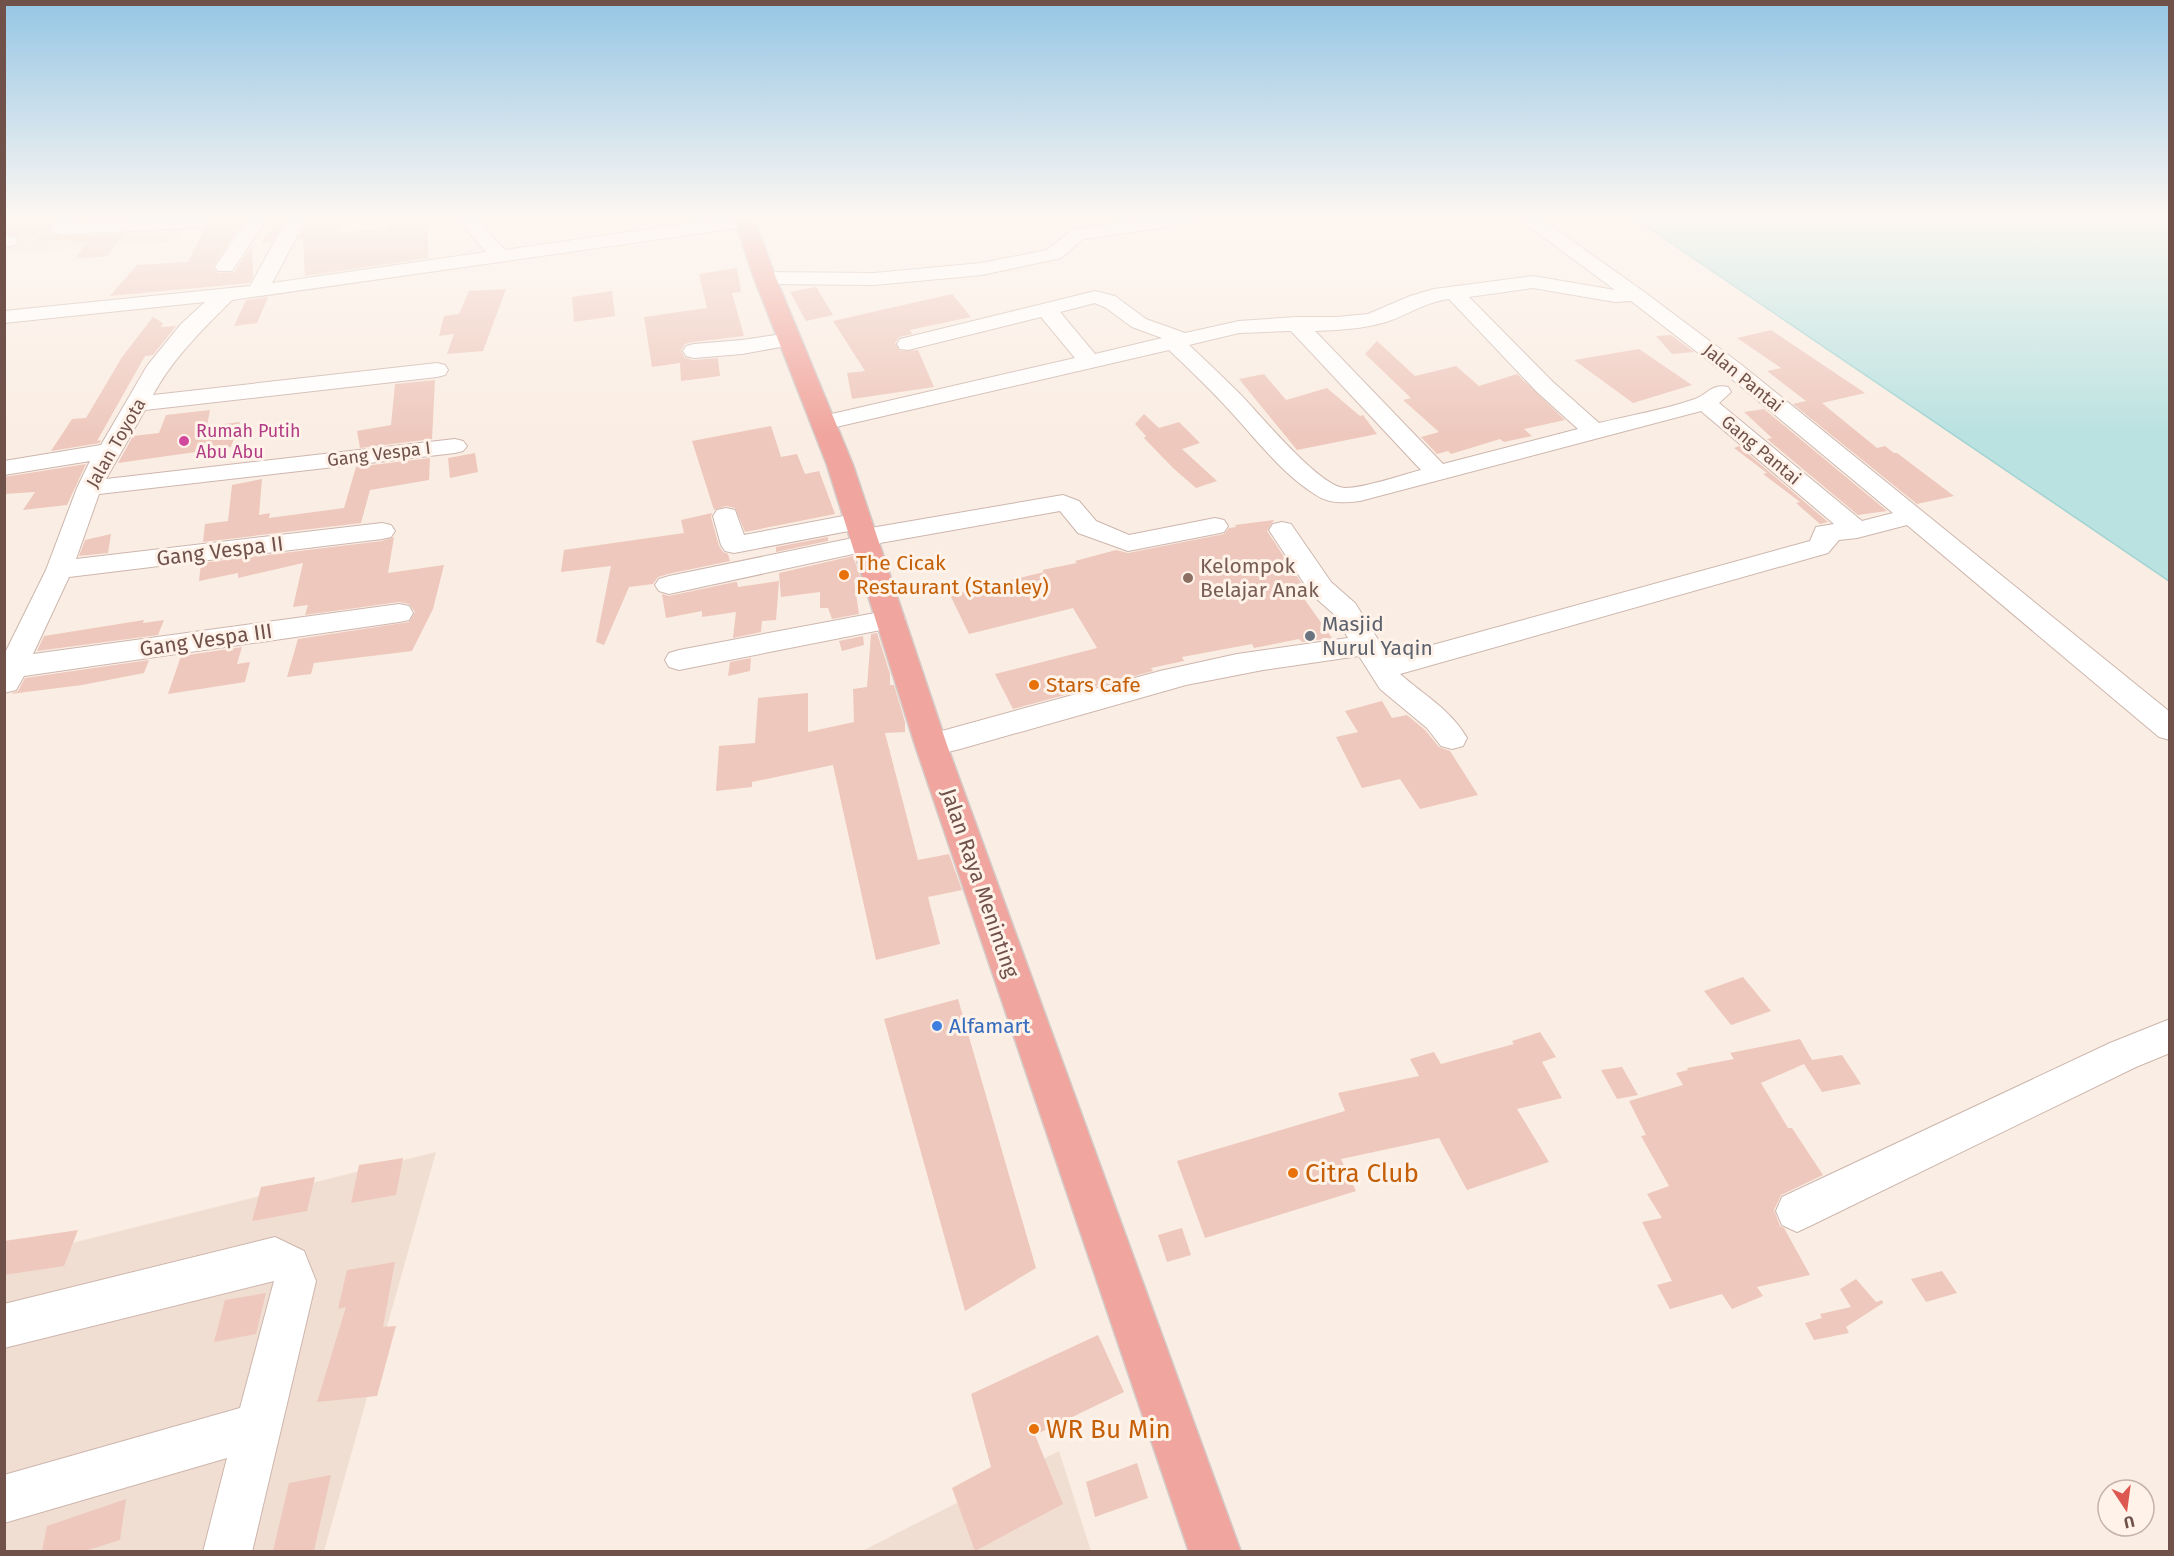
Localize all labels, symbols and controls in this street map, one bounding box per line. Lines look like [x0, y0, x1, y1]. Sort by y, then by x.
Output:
street label: Jalan Pantai [1699, 339, 1787, 417]
street label: Jalan Toyota [82, 394, 150, 492]
street label: Gang Pantai [1717, 410, 1805, 490]
place label: Rumah Putih Abu Abu [196, 420, 300, 463]
marker: Rumah Putih Abu Abu [177, 434, 191, 448]
street label: Gang Vespa I [326, 437, 432, 471]
street label: Gang Vespa II [155, 530, 285, 572]
place label: The Cicak Restaurant (Stanley) [856, 550, 1049, 600]
place label: Kelompok Belajar Anak [1200, 553, 1319, 603]
marker: The Cicak Restaurant (Stanley) [837, 568, 851, 582]
marker: Kelompok Belajar Anak [1181, 571, 1195, 585]
place label: Masjid Nurul Yaqin [1322, 611, 1433, 661]
street label: Gang Vespa III [138, 618, 274, 662]
marker: Masjid Nurul Yaqin [1303, 629, 1317, 643]
place label: Stars Cafe [1046, 672, 1141, 698]
marker: Stars Cafe [1027, 678, 1041, 692]
street label: Jalan Raya Meninting [935, 785, 1025, 981]
place label: Alfamart [949, 1013, 1031, 1039]
marker: Alfamart [930, 1019, 944, 1033]
place label: Citra Club [1305, 1158, 1419, 1189]
marker: Citra Club [1286, 1166, 1300, 1180]
place label: WR Bu Min [1046, 1414, 1171, 1445]
marker: WR Bu Min [1027, 1422, 1041, 1436]
north arrow [2096, 1478, 2156, 1538]
text: U [2122, 1512, 2136, 1533]

